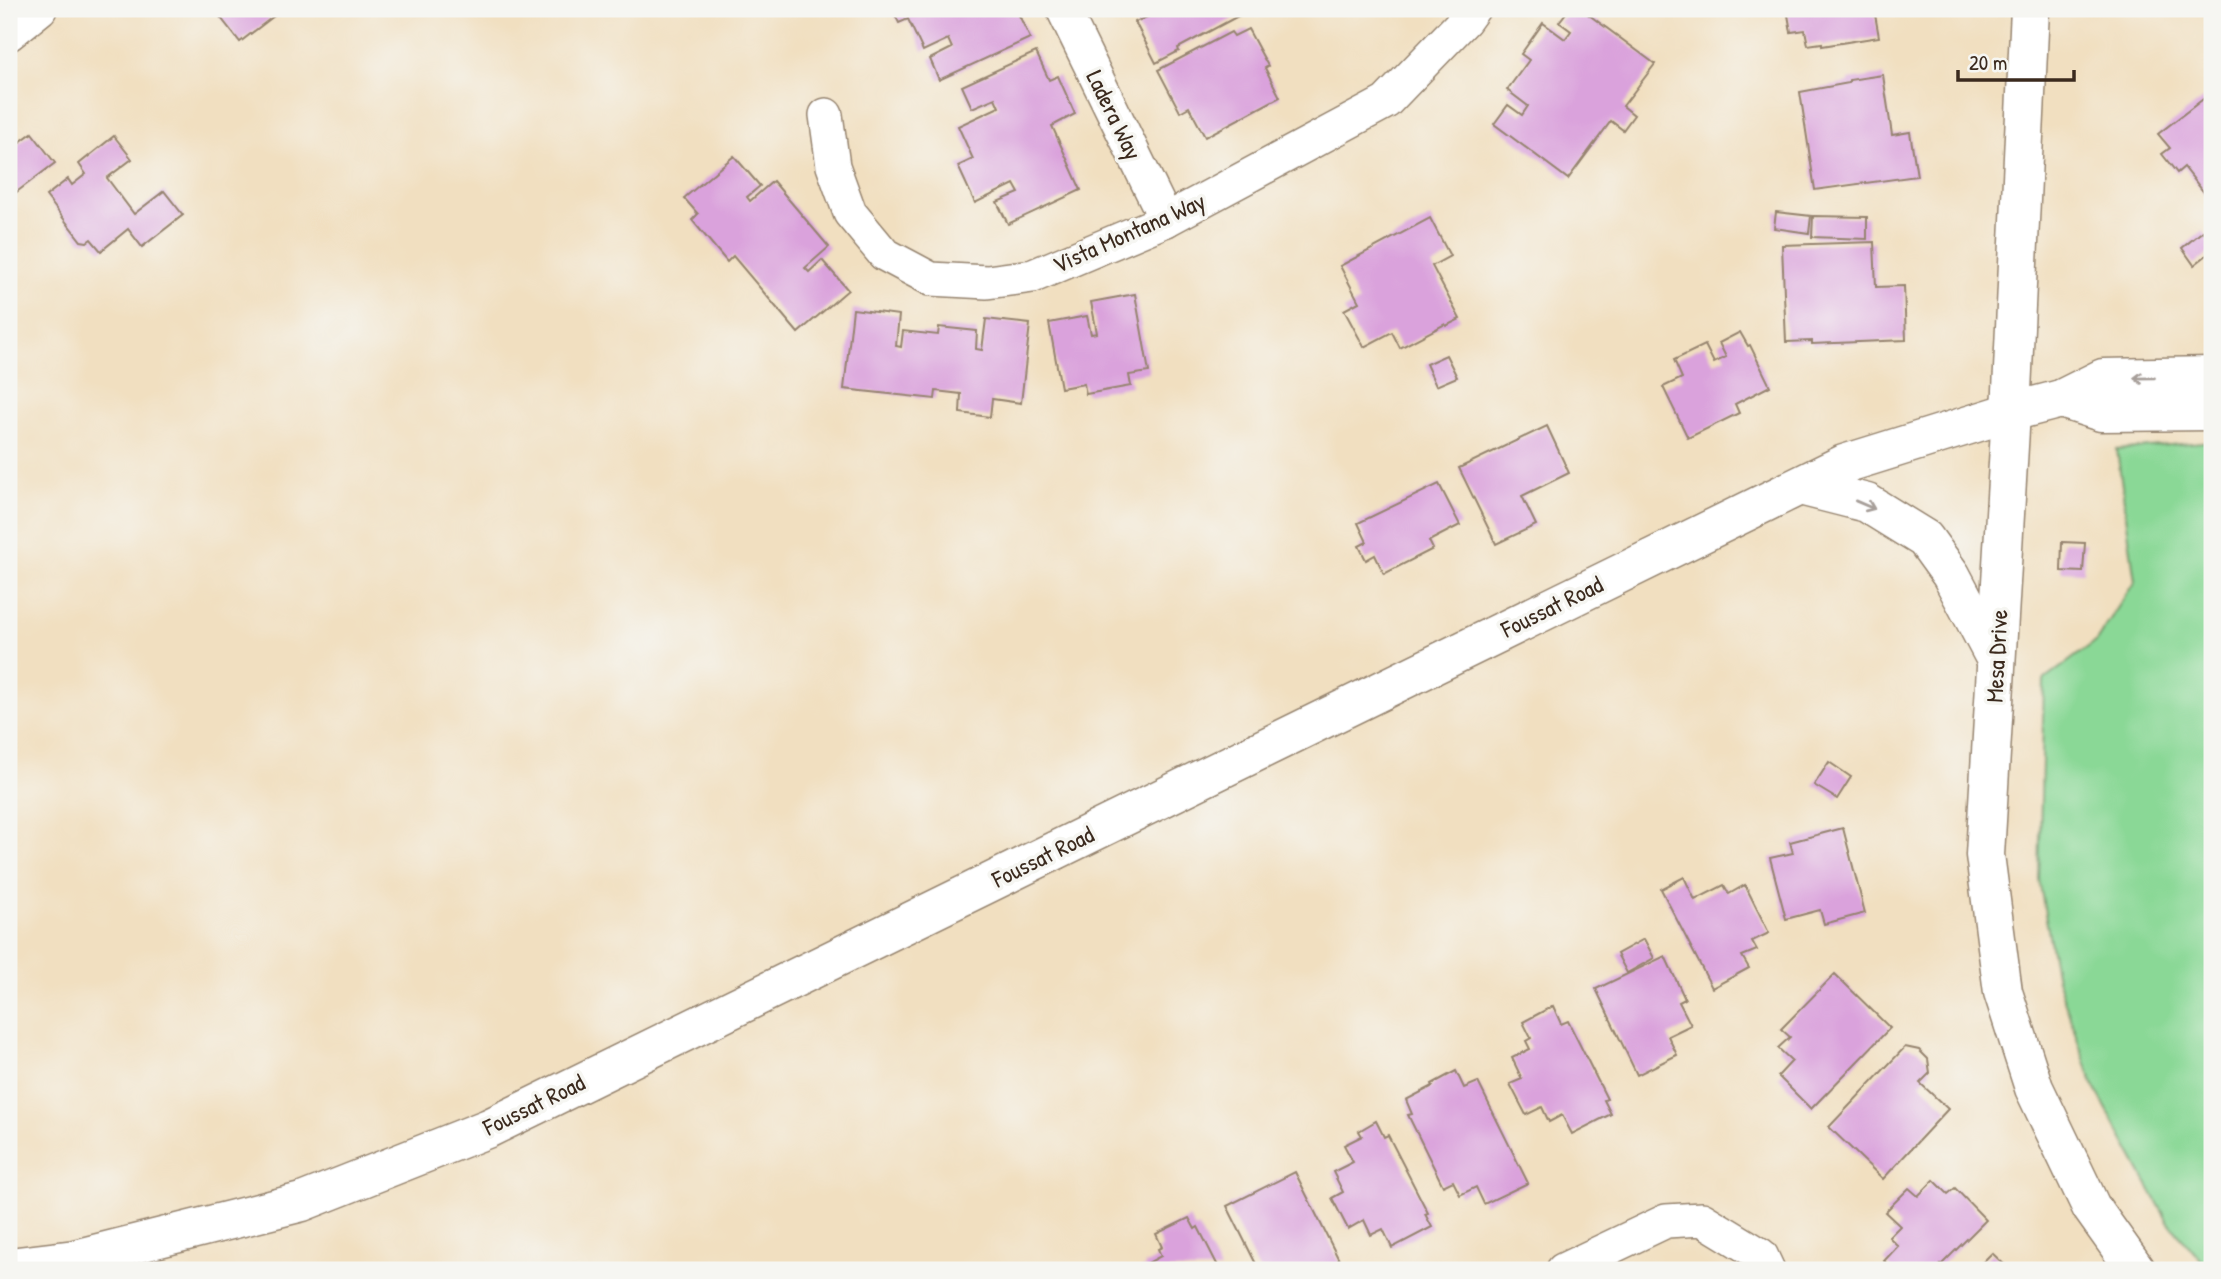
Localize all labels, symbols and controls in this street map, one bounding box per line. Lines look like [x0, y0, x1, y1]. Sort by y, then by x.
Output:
scale bar [1958, 38, 2074, 82]
text: 20 m [1969, 48, 2007, 77]
street label: Ladera Way [1080, 65, 1150, 165]
street label: Vista Montana Way [1047, 184, 1210, 280]
one-way arrow [2133, 371, 2156, 384]
one-way arrow [1854, 499, 1875, 512]
street label: Foussat Road [1495, 568, 1608, 645]
street label: Mesa Drive [1978, 608, 2014, 703]
street label: Foussat Road [986, 818, 1099, 895]
street label: Foussat Road [477, 1066, 590, 1143]

